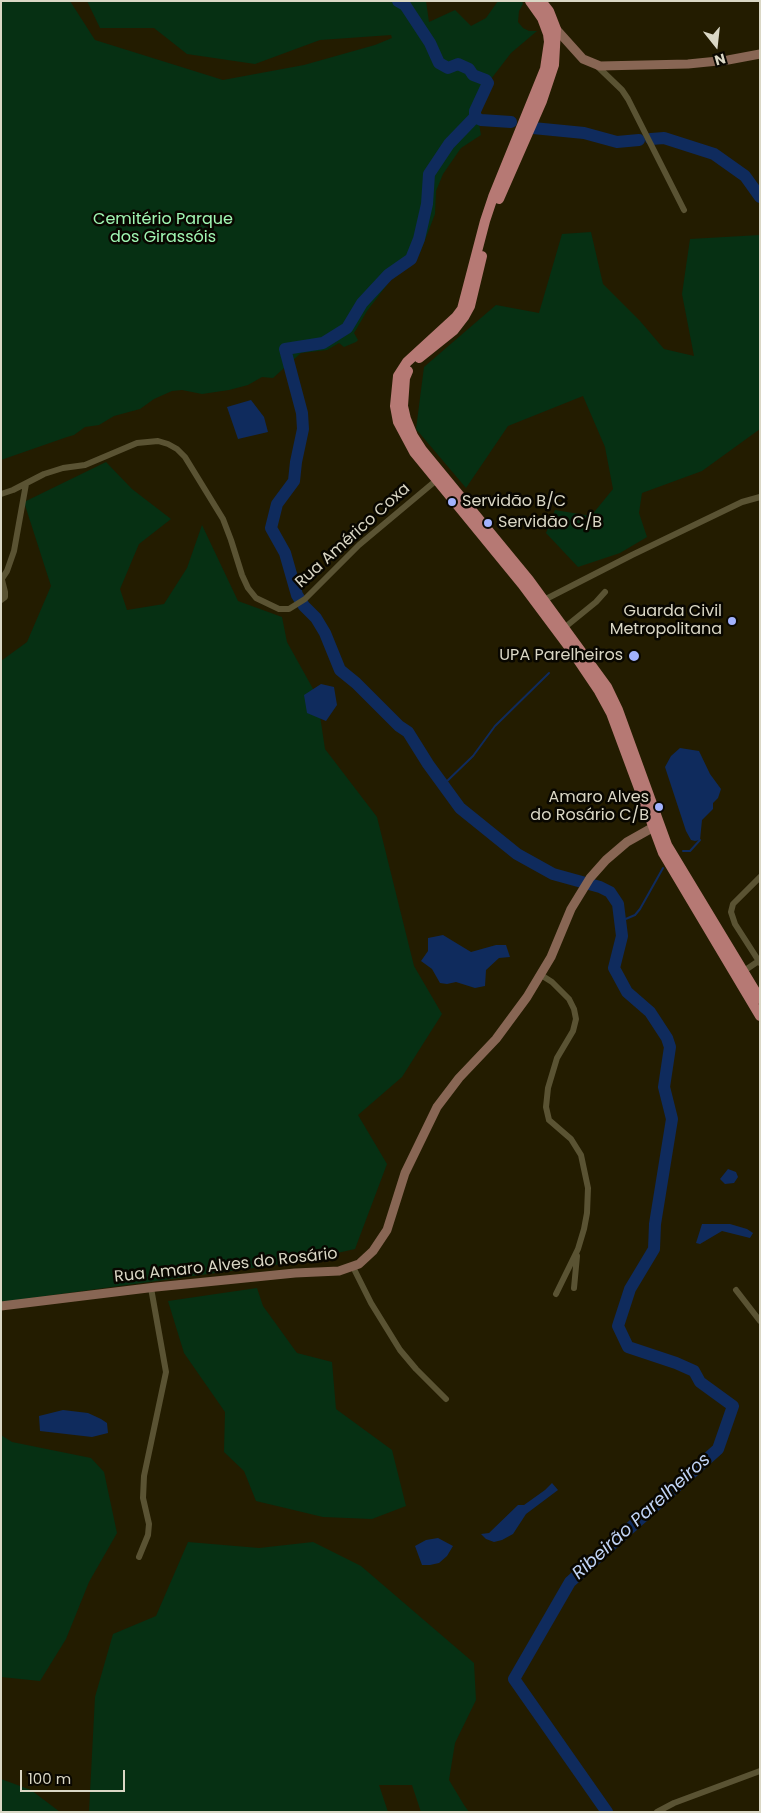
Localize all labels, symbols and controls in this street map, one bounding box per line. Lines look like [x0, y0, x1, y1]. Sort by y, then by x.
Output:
north arrow [691, 20, 741, 70]
text: N [712, 48, 728, 70]
park label: Cemitério Parque dos Girassóis [93, 210, 233, 248]
street label: Rua Américo Coxa [292, 480, 414, 592]
place label: Servidão B/C [462, 492, 566, 512]
marker: Servidão B/C [446, 496, 458, 508]
place label: Servidão C/B [498, 513, 602, 533]
marker: Servidão C/B [482, 517, 494, 529]
place label: Guarda Civil Metropolitana [610, 602, 722, 640]
marker: Guarda Civil Metropolitana [726, 615, 738, 627]
place label: UPA Parelheiros [499, 646, 623, 666]
marker: UPA Parelheiros [627, 649, 641, 663]
place label: Amaro Alves do Rosário C/B [530, 788, 649, 826]
marker: Amaro Alves do Rosário C/B [653, 801, 665, 813]
street label: Rua Amaro Alves do Rosário [113, 1245, 339, 1287]
water label: Ribeirão Parelheiros [568, 1449, 716, 1585]
scale bar [22, 1760, 128, 1792]
text: 100 m [28, 1768, 71, 1789]

